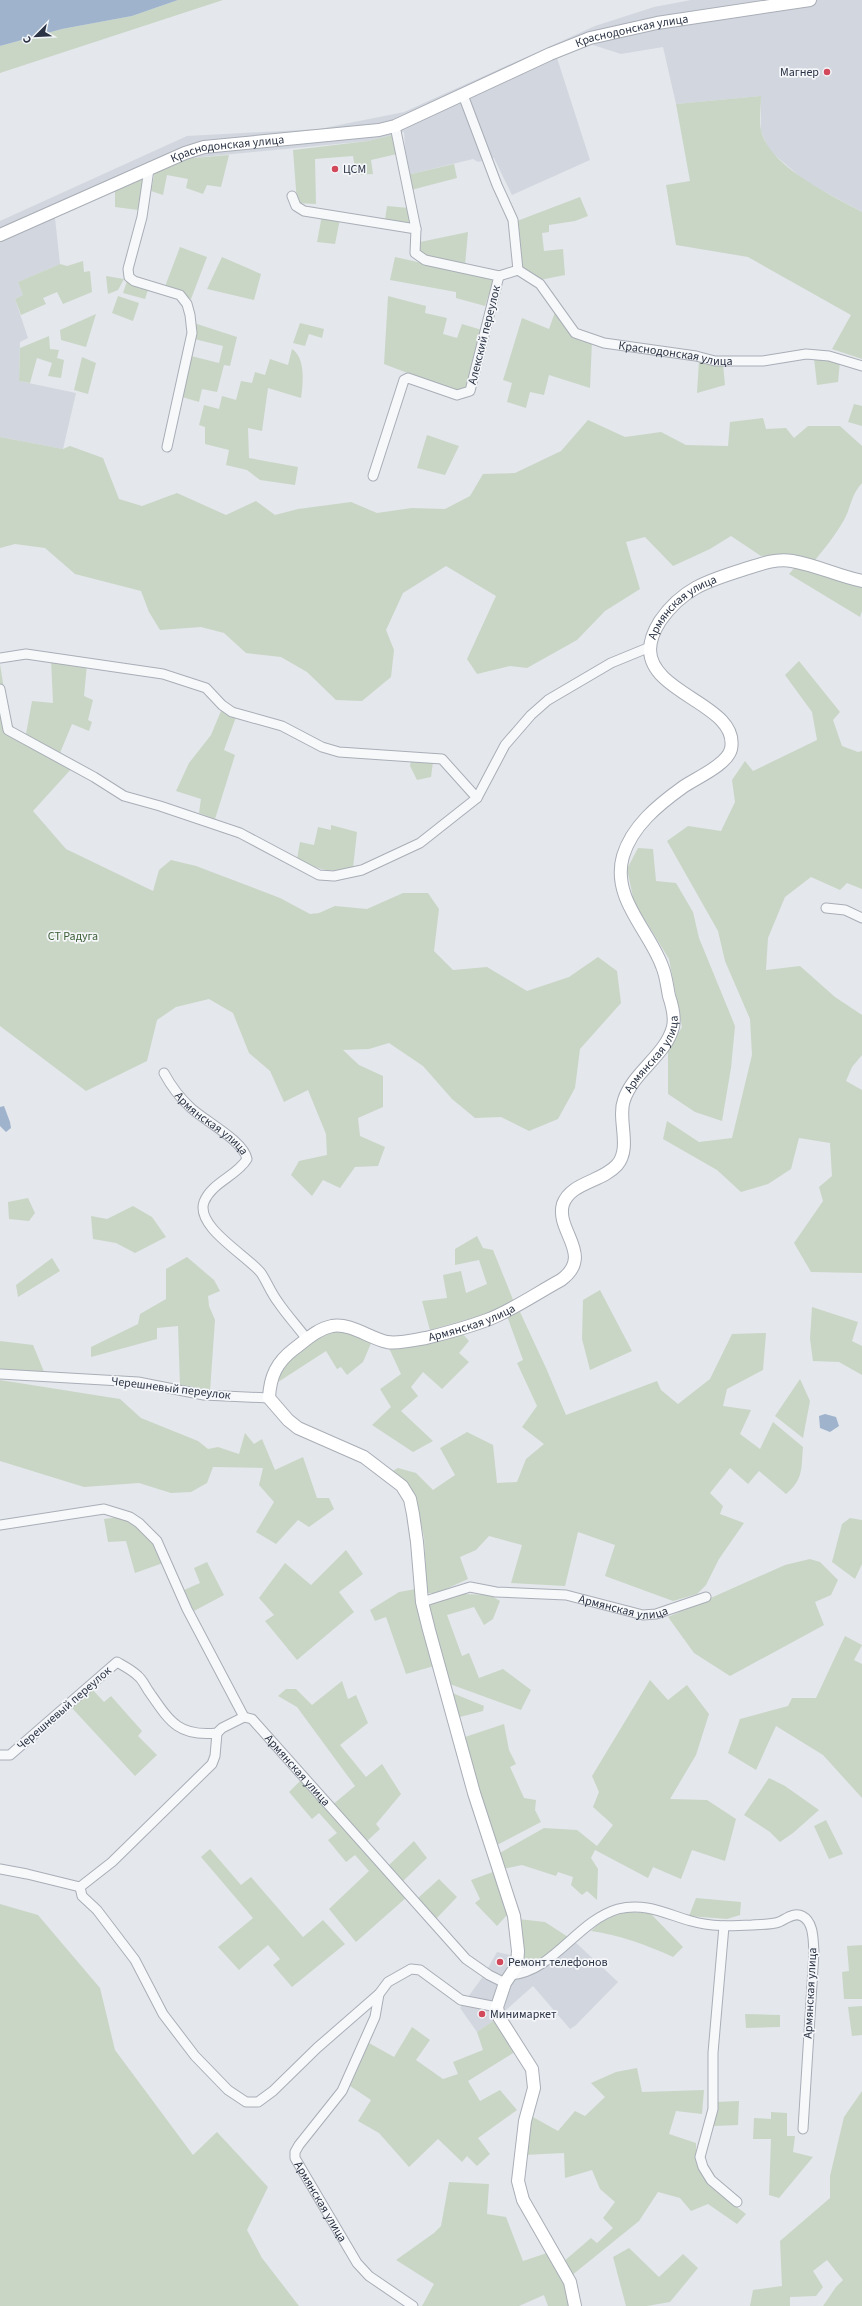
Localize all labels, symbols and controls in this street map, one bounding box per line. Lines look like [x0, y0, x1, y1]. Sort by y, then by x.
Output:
street label: Краснодонская улица [573, 10, 689, 52]
north arrow [16, 16, 56, 56]
text: С [19, 33, 35, 46]
place label: Магнер [780, 64, 819, 81]
marker: Магнер [822, 67, 832, 77]
street label: Краснодонская улица [168, 131, 285, 167]
place label: ЦСМ [343, 161, 366, 178]
marker: ЦСМ [330, 164, 340, 174]
street label: Алекский переулок [464, 284, 505, 387]
street label: Краснодонская улица [617, 337, 733, 370]
street label: Армянская улица [644, 571, 719, 642]
park label: СТ Радуга [48, 928, 98, 945]
street label: Армянская улица [620, 1015, 683, 1096]
street label: Армянская улица [170, 1088, 252, 1159]
street label: Армянская улица [426, 1300, 519, 1346]
street label: Черешневый переулок [110, 1373, 232, 1404]
street label: Армянская улица [577, 1591, 670, 1624]
street label: Черешневый переулок [13, 1662, 115, 1754]
street label: Армянская улица [261, 1731, 334, 1810]
street label: Армянская улица [800, 1947, 821, 2039]
place label: Ремонт телефонов [508, 1954, 608, 1971]
marker: Ремонт телефонов [495, 1957, 505, 1967]
place label: Минимаркет [490, 2006, 557, 2023]
marker: Минимаркет [477, 2009, 487, 2019]
street label: Армянская улица [290, 2158, 351, 2245]

